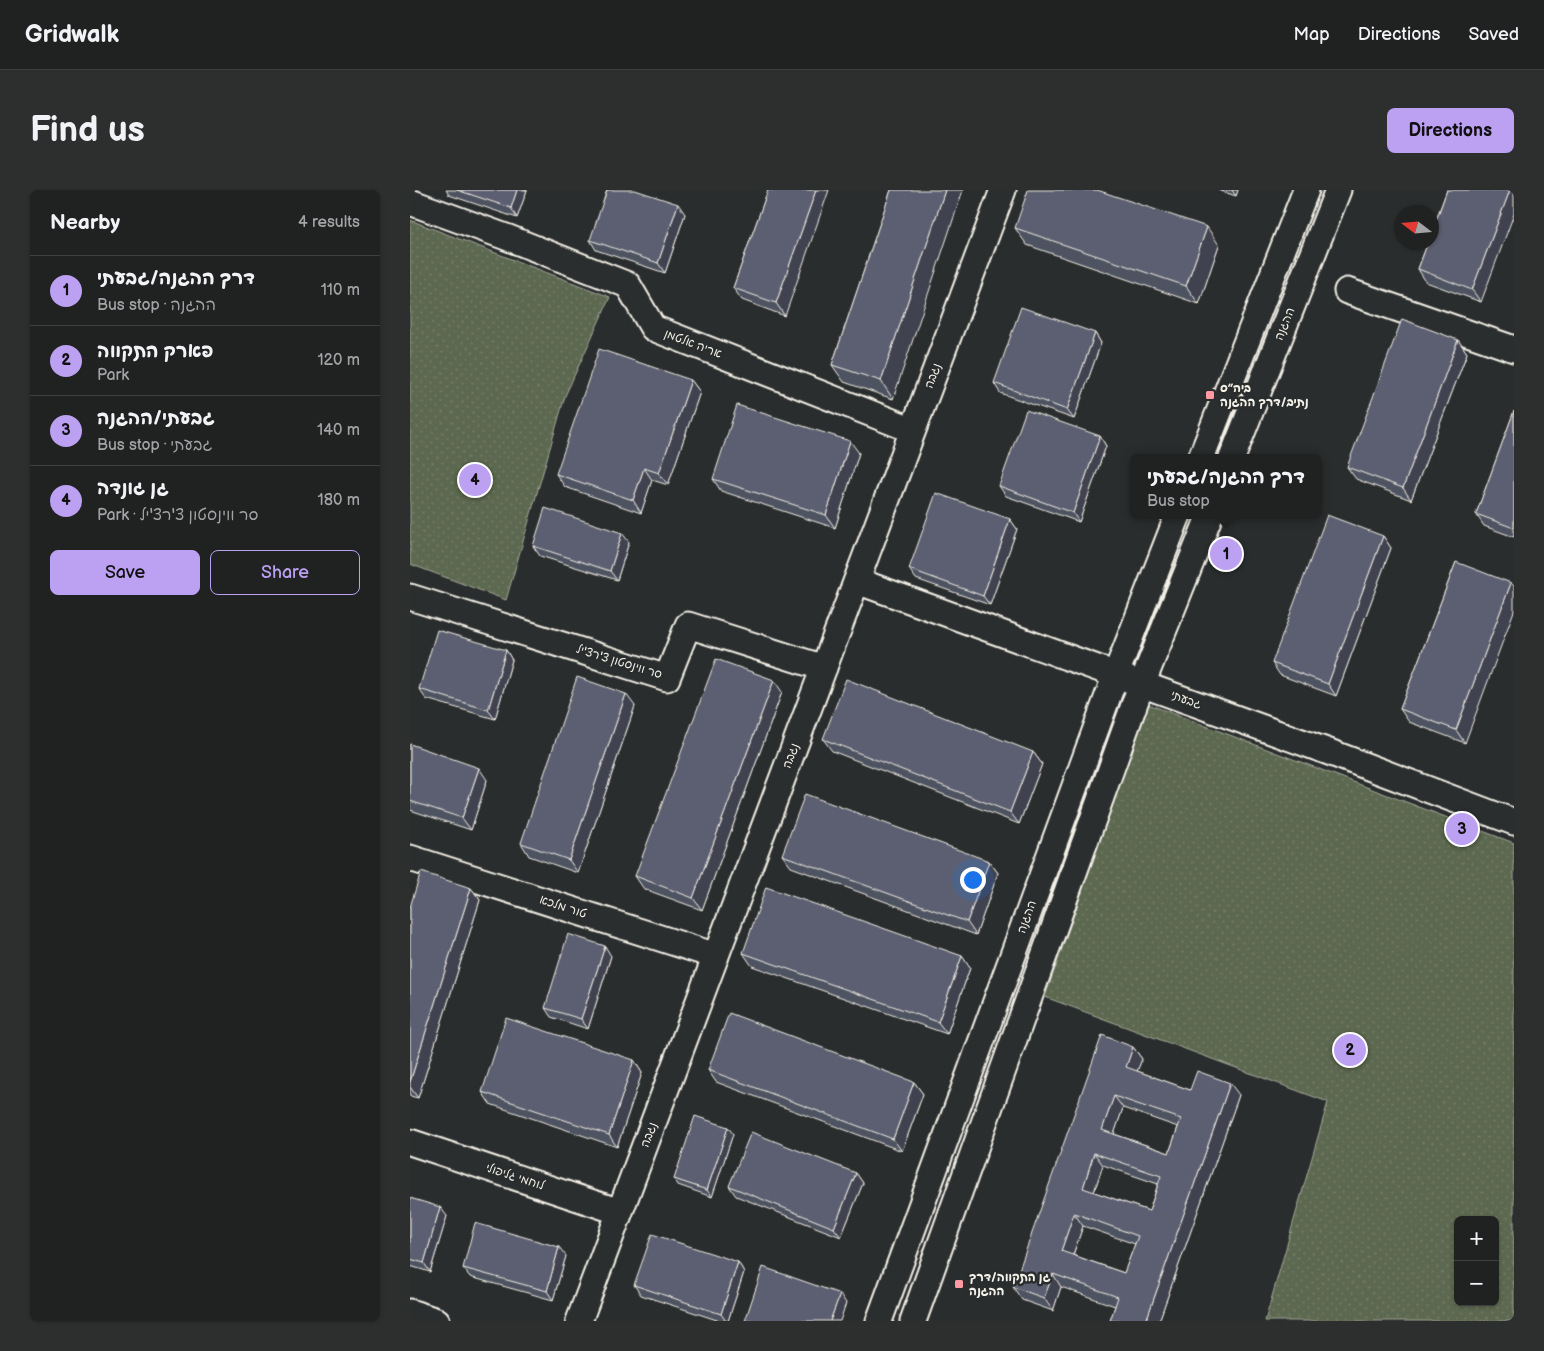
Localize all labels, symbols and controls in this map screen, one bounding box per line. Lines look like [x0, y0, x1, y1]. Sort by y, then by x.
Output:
text: Gridwalk [25, 20, 119, 49]
text: Map [1294, 24, 1330, 45]
text: Directions [1358, 24, 1440, 45]
text: Saved [1468, 24, 1519, 45]
button: Directions [1387, 108, 1514, 153]
text: Find us [30, 109, 145, 152]
north arrow [1394, 205, 1439, 250]
text: Nearby [50, 210, 120, 235]
text: 4 results [298, 213, 360, 232]
text: דרך ההגנה/גבעתי [97, 267, 255, 290]
text: 1 [63, 281, 69, 300]
text: 110 m [321, 281, 360, 300]
text: Bus stop · ההגנה [97, 296, 216, 315]
street label: ההגנה [1272, 305, 1298, 343]
street label: אריה אלטמן [662, 326, 724, 362]
text: פארק התקווה [97, 340, 213, 363]
text: 2 [61, 351, 71, 370]
text: 120 m [317, 351, 360, 370]
street label: נגבה [921, 361, 945, 391]
text: Park [97, 366, 129, 385]
place label: ביה״ס נתיב/דרך ההגנה [1220, 381, 1309, 410]
marker: ביה״ס נתיב/דרך ההגנה [1204, 389, 1216, 401]
text: גבעתי/ההגנה [97, 407, 215, 430]
text: 3 [61, 421, 71, 440]
text: 140 m [317, 421, 360, 440]
text: Bus stop · גבעתי [97, 436, 212, 455]
popup [1130, 454, 1322, 519]
pin: 4 [459, 461, 491, 499]
text: דרך ההגנה/גבעתי [1147, 466, 1305, 489]
text: גן גונדה [97, 477, 169, 500]
text: 4 [61, 491, 71, 510]
text: 180 m [318, 491, 360, 510]
text: Bus stop [1147, 492, 1210, 511]
text: Park · סר ווינסטון צ'רצ'יל [97, 506, 258, 525]
pin: 1 [1210, 535, 1242, 573]
button: Save [50, 550, 200, 595]
button: Share [210, 550, 360, 595]
street label: סר ווינסטון צ'רצ'יל [574, 642, 664, 682]
street label: גבעתי [1169, 688, 1203, 712]
street label: נגבה [779, 741, 803, 771]
pin: 3 [1446, 810, 1478, 848]
your location [960, 867, 986, 893]
street label: טור מלכא [537, 892, 589, 922]
street label: ההגנה [1014, 898, 1040, 936]
pin: 2 [1334, 1031, 1366, 1069]
street label: נגבה [637, 1120, 661, 1150]
street label: לוחמי גליפולי [484, 1160, 548, 1194]
map controls [1454, 1216, 1499, 1306]
button: + [1454, 1216, 1499, 1261]
button: − [1454, 1261, 1499, 1306]
place label: גן התקווה/דרך ההגנה [969, 1270, 1051, 1299]
marker: גן התקווה/דרך ההגנה [953, 1278, 965, 1290]

